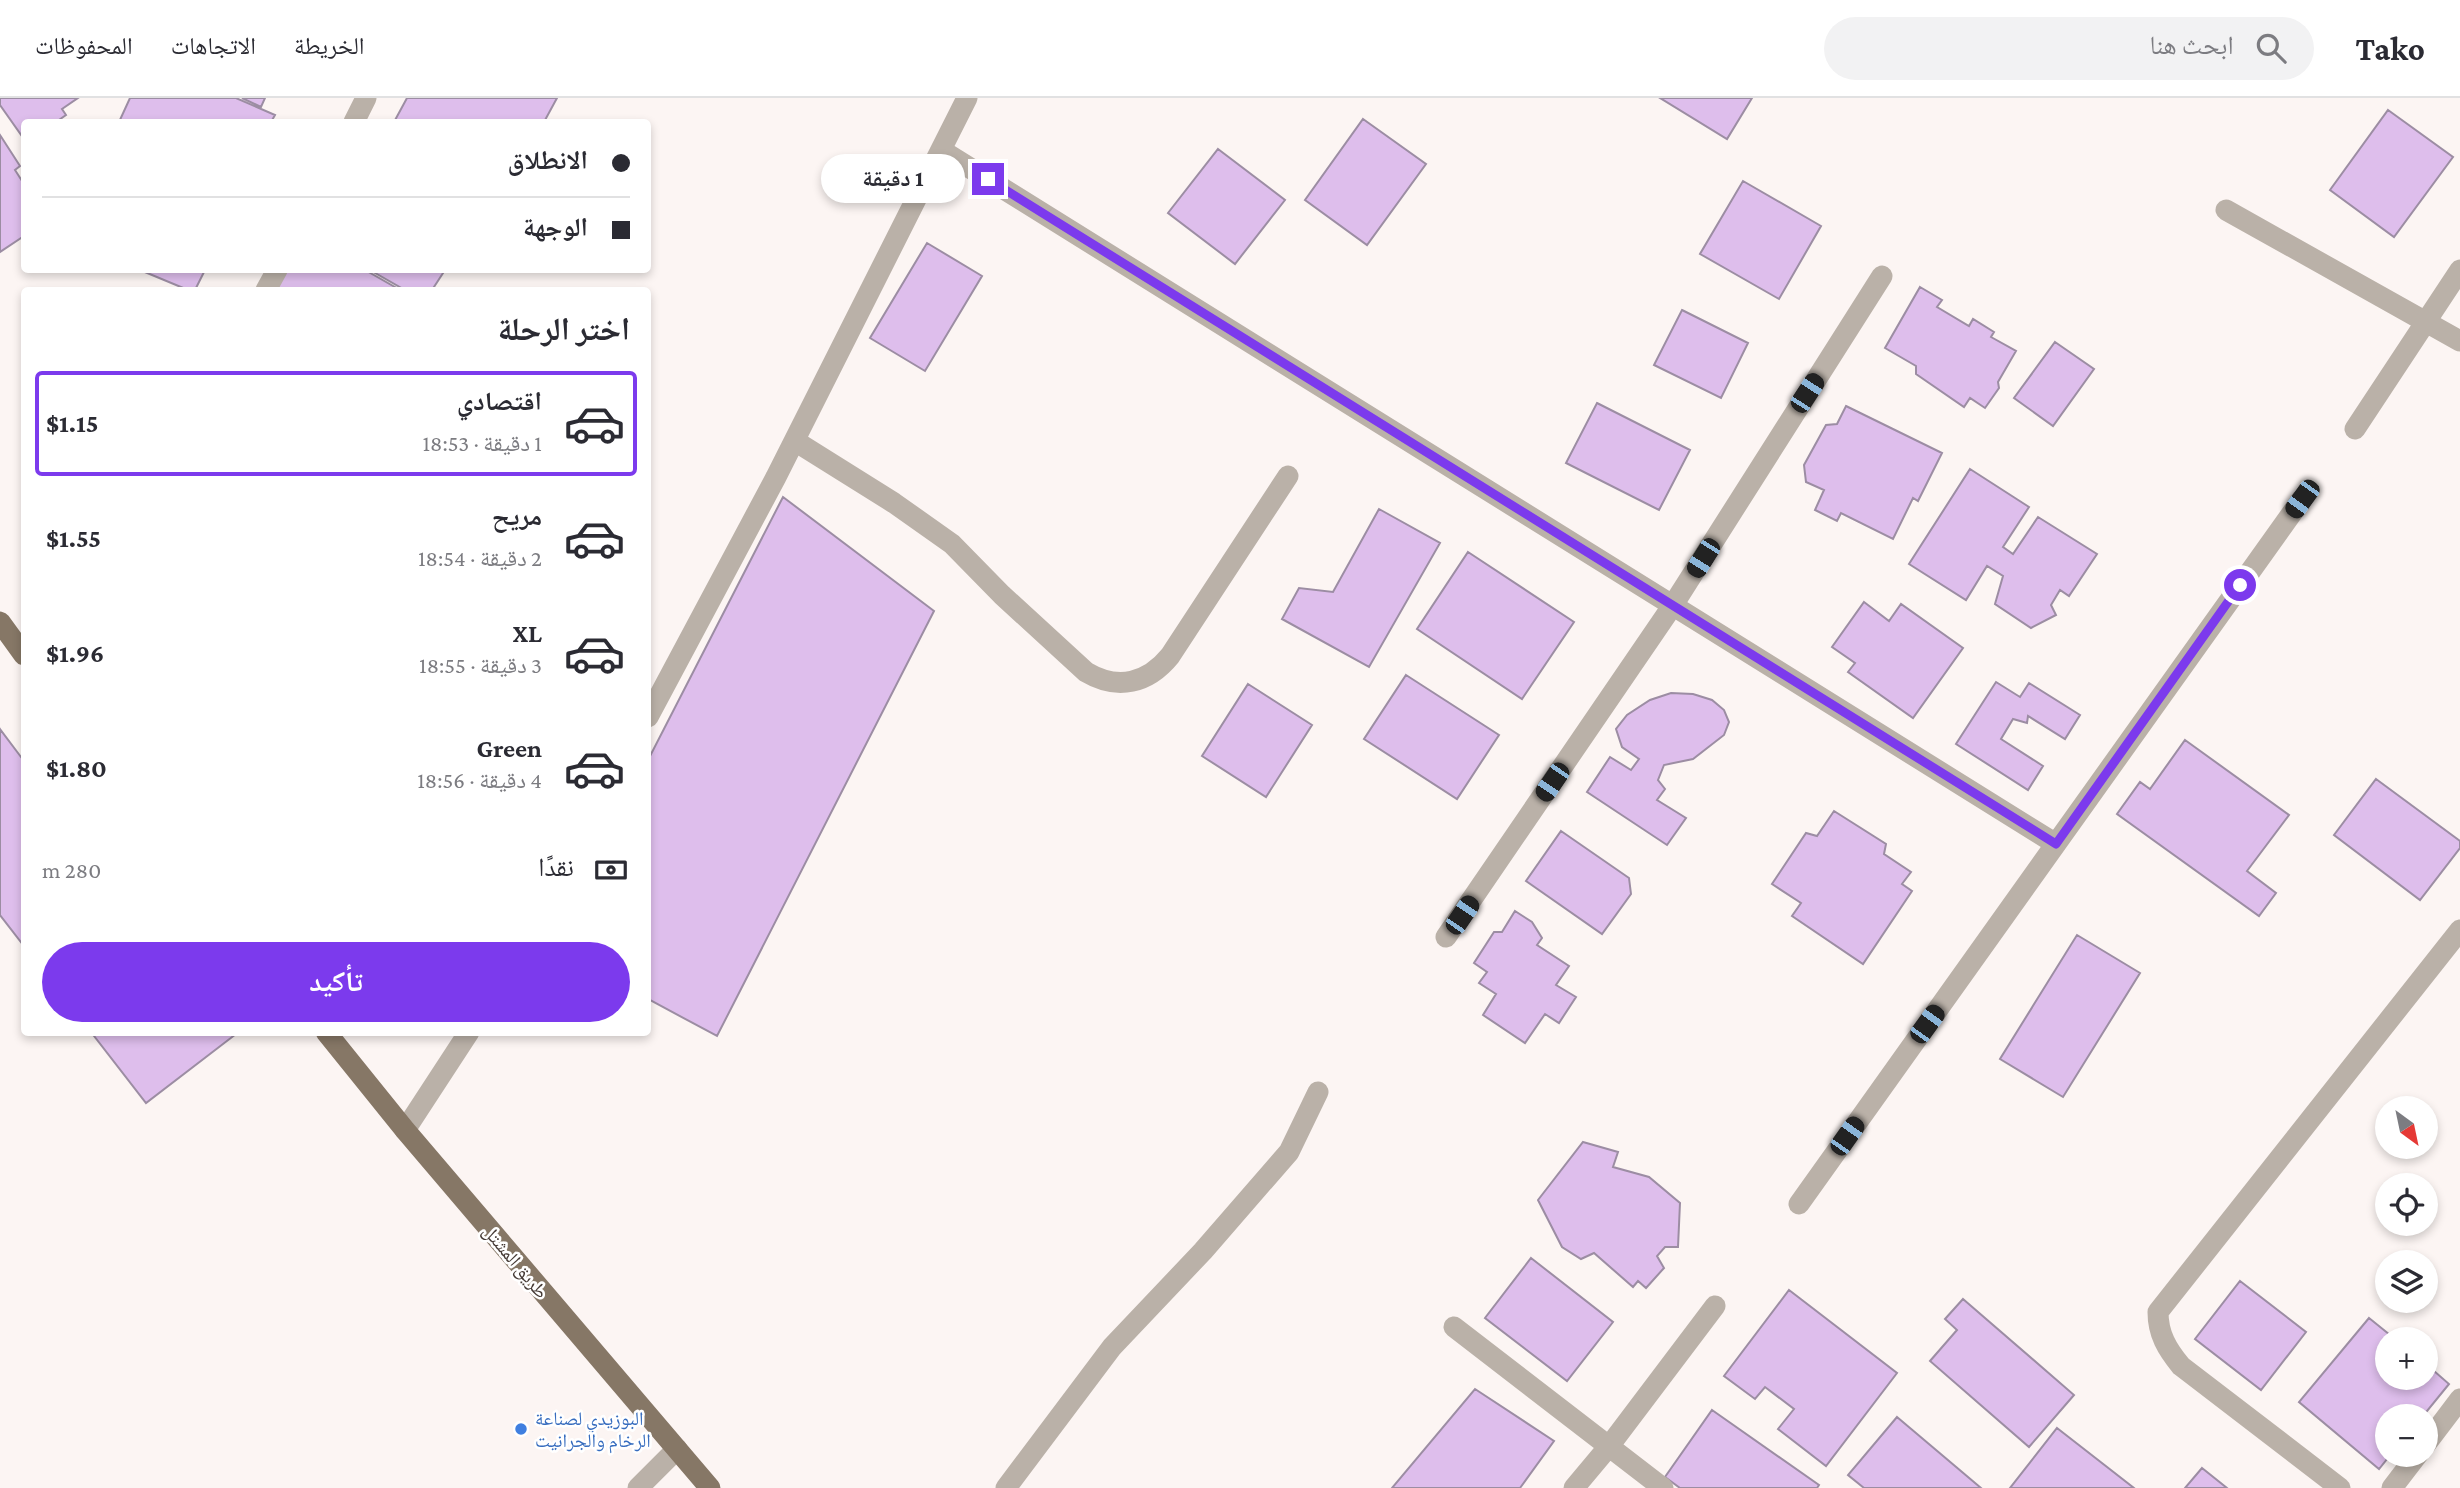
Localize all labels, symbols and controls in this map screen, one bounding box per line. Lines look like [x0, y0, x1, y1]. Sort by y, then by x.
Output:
search box [1824, 17, 2314, 80]
icon: search [2252, 29, 2290, 67]
text: Tako [2356, 30, 2425, 67]
text: ابحث هنا [2149, 31, 2234, 60]
text: المحفوظات [35, 32, 133, 59]
text: الاتجاهات [171, 32, 256, 59]
text: الخريطة [294, 32, 365, 59]
text: الانطلاق [508, 146, 588, 175]
callout: 1 دقيقة [820, 154, 964, 204]
route end [972, 163, 1004, 195]
text: 1 دقيقة [862, 165, 924, 191]
text: الوجهة [523, 213, 588, 242]
text: اختر الرحلة [498, 311, 630, 347]
car [1787, 370, 1828, 416]
text: اقتصادي [457, 387, 542, 416]
icon: car [563, 392, 626, 455]
text: $1.15 [46, 409, 98, 438]
text: 1 دقيقة · 18:53 [422, 430, 542, 456]
car [2282, 476, 2323, 522]
text: مريح [492, 502, 542, 531]
icon: car [563, 507, 626, 570]
text: $1.55 [46, 524, 101, 553]
car [1683, 535, 1724, 581]
text: 2 دقيقة · 18:54 [418, 545, 542, 571]
route start [2224, 569, 2256, 601]
text: XL [513, 619, 542, 648]
icon: car [563, 622, 626, 685]
text: $1.96 [46, 639, 104, 668]
text: 3 دقيقة · 18:55 [419, 652, 542, 678]
text: Green [476, 734, 542, 763]
icon: car [563, 737, 626, 800]
text: $1.80 [46, 754, 107, 783]
car [1532, 759, 1573, 805]
text: 4 دقيقة · 18:56 [417, 767, 542, 793]
icon: cash [592, 851, 630, 889]
text: نقدًا [538, 853, 574, 882]
text: 280 m [42, 857, 101, 883]
car [1442, 892, 1483, 938]
button: تأكيد [42, 942, 630, 1022]
car [1907, 1001, 1948, 1047]
north arrow [2375, 1096, 2438, 1158]
map controls [2375, 1096, 2438, 1467]
car [1827, 1113, 1868, 1159]
button: locate [2375, 1173, 2438, 1236]
street label: طريق المشتل [478, 1220, 552, 1303]
button: layers [2375, 1250, 2438, 1313]
button: + [2375, 1327, 2438, 1390]
button: − [2375, 1404, 2438, 1467]
place label: البوزيدي لصناعة الرخام والجرانيت [535, 1408, 651, 1454]
marker: البوزيدي لصناعة الرخام والجرانيت [513, 1421, 529, 1437]

